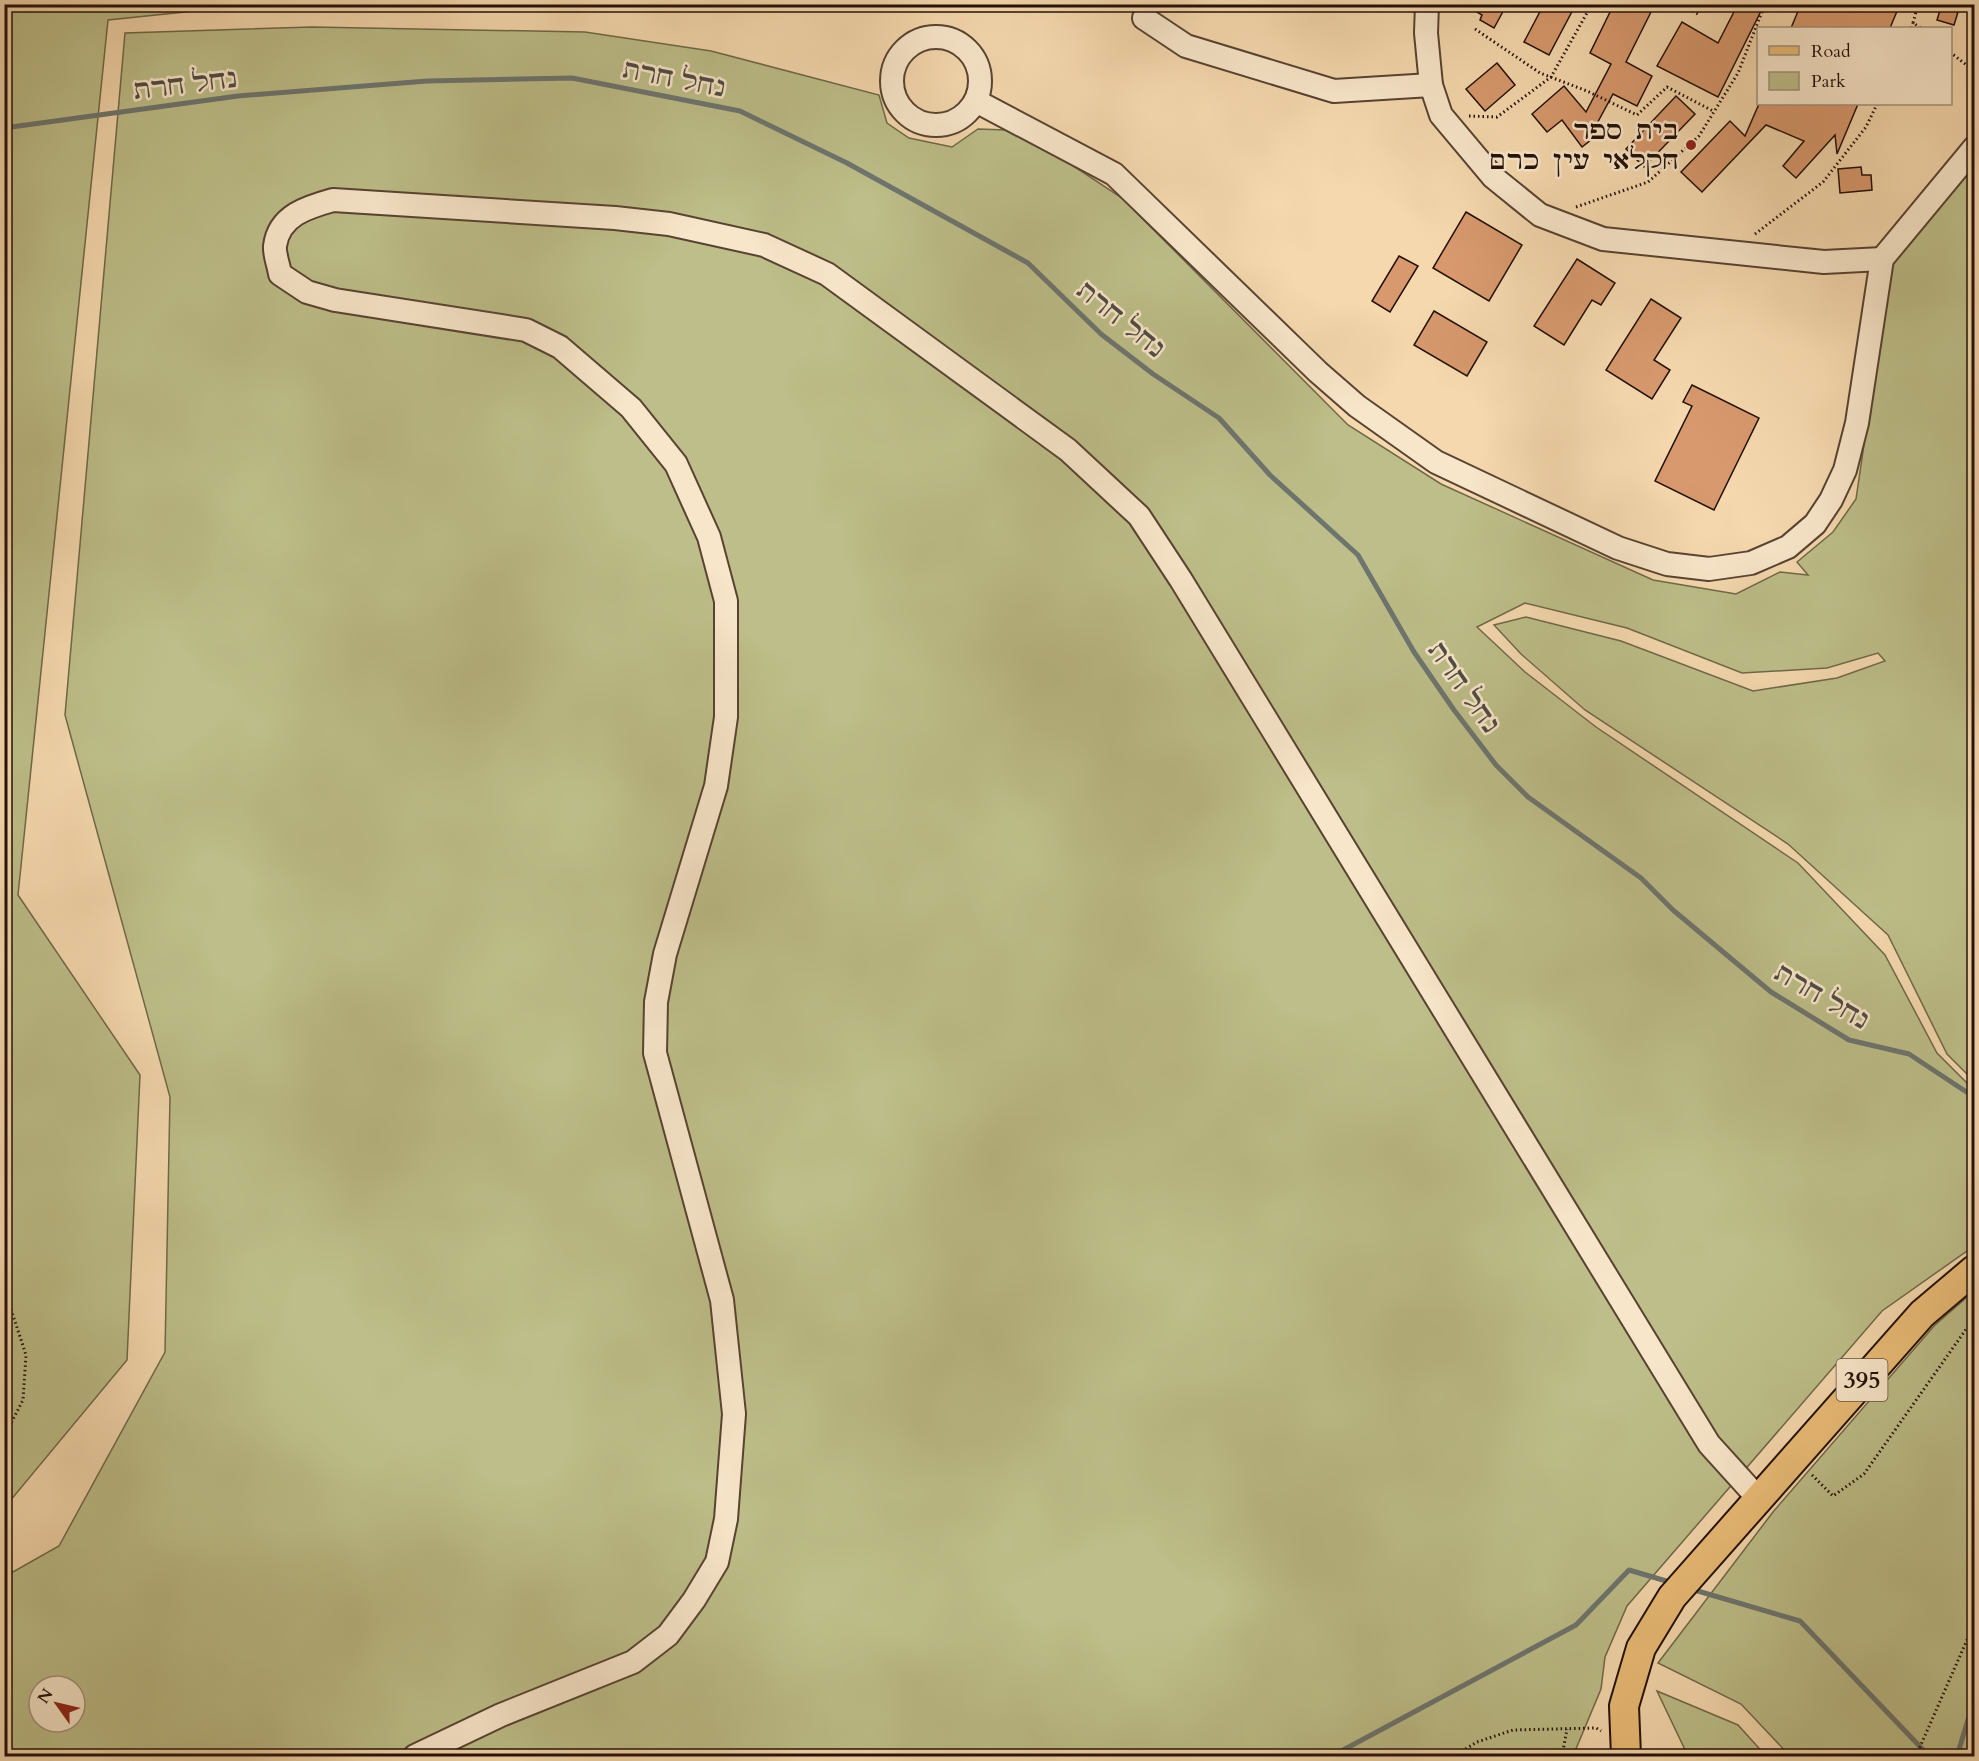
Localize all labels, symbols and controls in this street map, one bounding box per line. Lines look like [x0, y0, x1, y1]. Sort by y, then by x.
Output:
legend [1757, 27, 1952, 105]
text: Road [1811, 39, 1851, 64]
water label: נחל חרת [619, 50, 728, 107]
water label: נחל חרת [131, 60, 239, 109]
text: Park [1811, 69, 1846, 94]
place label: בית ספר חקלאי עין כרם [1490, 113, 1679, 178]
marker: בית ספר חקלאי עין כרם [1684, 138, 1698, 152]
water label: נחל חרת [1069, 272, 1173, 366]
water label: נחל חרת [1419, 634, 1508, 740]
water label: נחל חרת [1768, 954, 1876, 1038]
road number: 395 [1836, 1359, 1888, 1401]
north arrow [27, 1674, 87, 1734]
text: N [32, 1684, 58, 1708]

